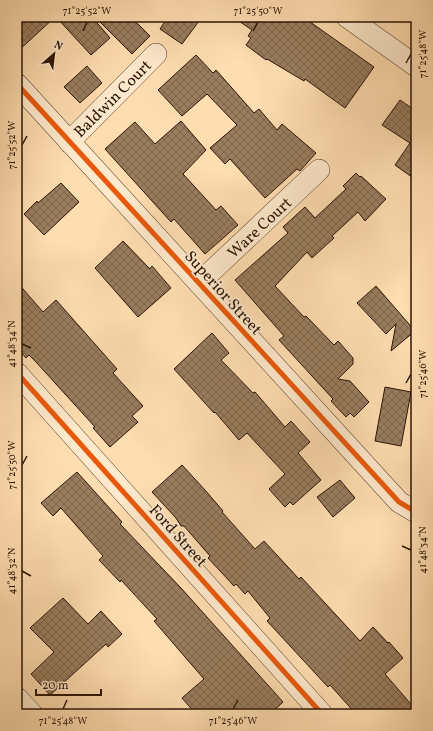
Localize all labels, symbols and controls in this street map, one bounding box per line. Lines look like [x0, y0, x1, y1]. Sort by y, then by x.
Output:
text: 71°25'52"W [63, 4, 111, 18]
text: 71°25'50"W [234, 4, 282, 18]
text: 71°25'48"W [416, 30, 430, 78]
north arrow [34, 34, 74, 74]
text: N [51, 38, 65, 55]
street label: Baldwin Court [70, 55, 158, 143]
text: 71°25'52"W [5, 121, 19, 169]
street label: Ware Court [223, 193, 298, 264]
street label: Superior Street [179, 246, 267, 341]
text: 41°48'34"N [5, 320, 19, 368]
text: 71°25'46"W [416, 350, 430, 398]
text: 71°25'50"W [5, 441, 19, 489]
street label: Ford Street [143, 500, 212, 573]
text: 41°48'34"N [416, 526, 430, 574]
text: 41°48'32"N [5, 547, 19, 594]
scale bar [36, 671, 101, 697]
text: 20 m [42, 678, 69, 694]
text: 71°25'48"W [39, 714, 87, 728]
text: 71°25'46"W [209, 714, 257, 728]

